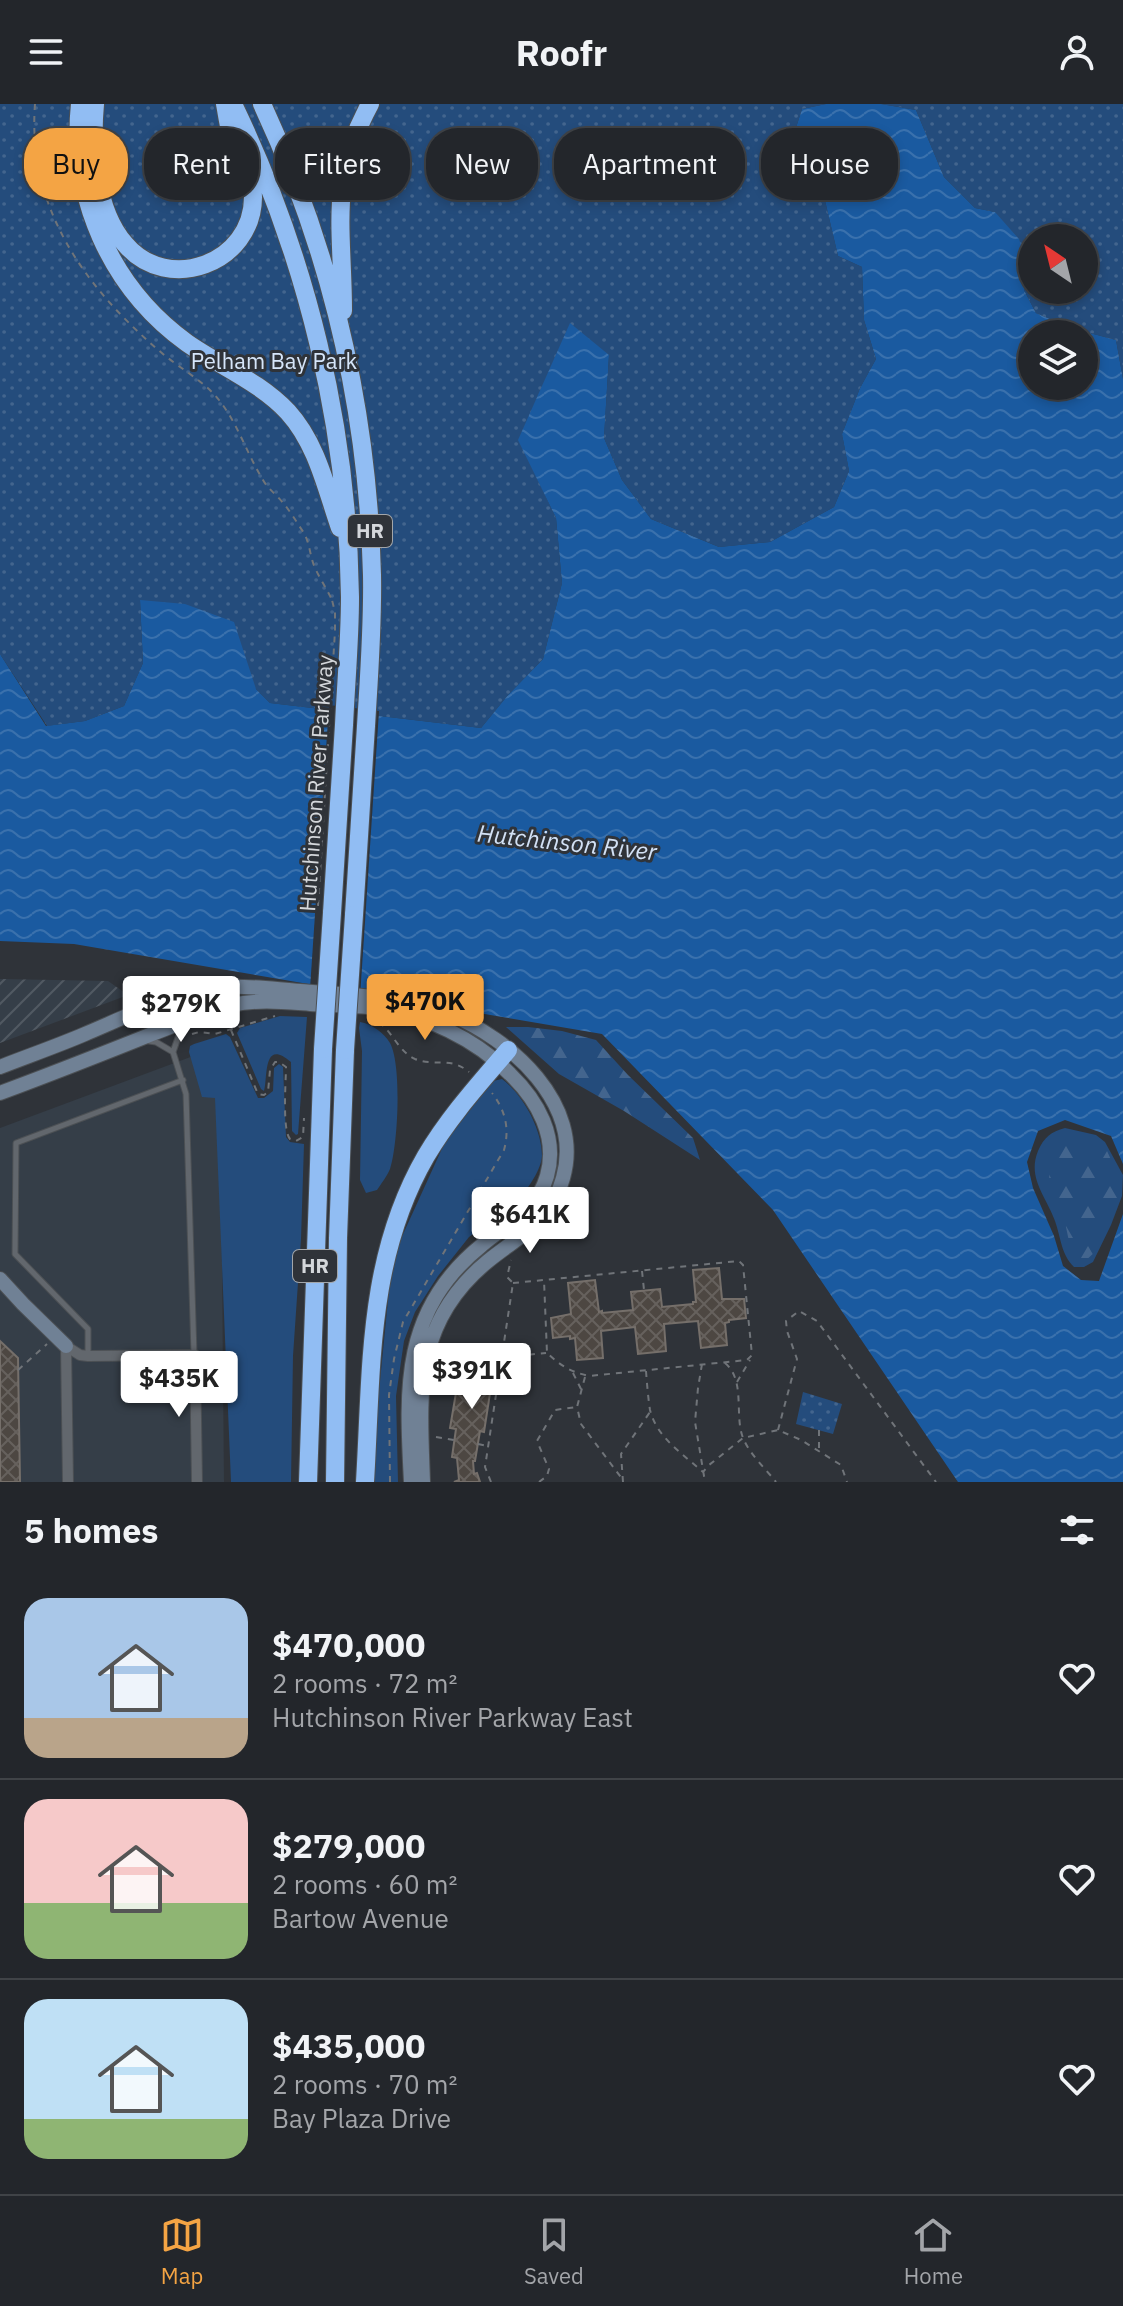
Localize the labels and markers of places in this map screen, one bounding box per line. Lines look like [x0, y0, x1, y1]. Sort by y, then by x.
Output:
pin: $470K [369, 974, 481, 1042]
pin: $279K [125, 976, 237, 1044]
pin: $641K [474, 1187, 586, 1255]
pin: $391K [416, 1343, 528, 1411]
pin: $435K [123, 1351, 235, 1419]

